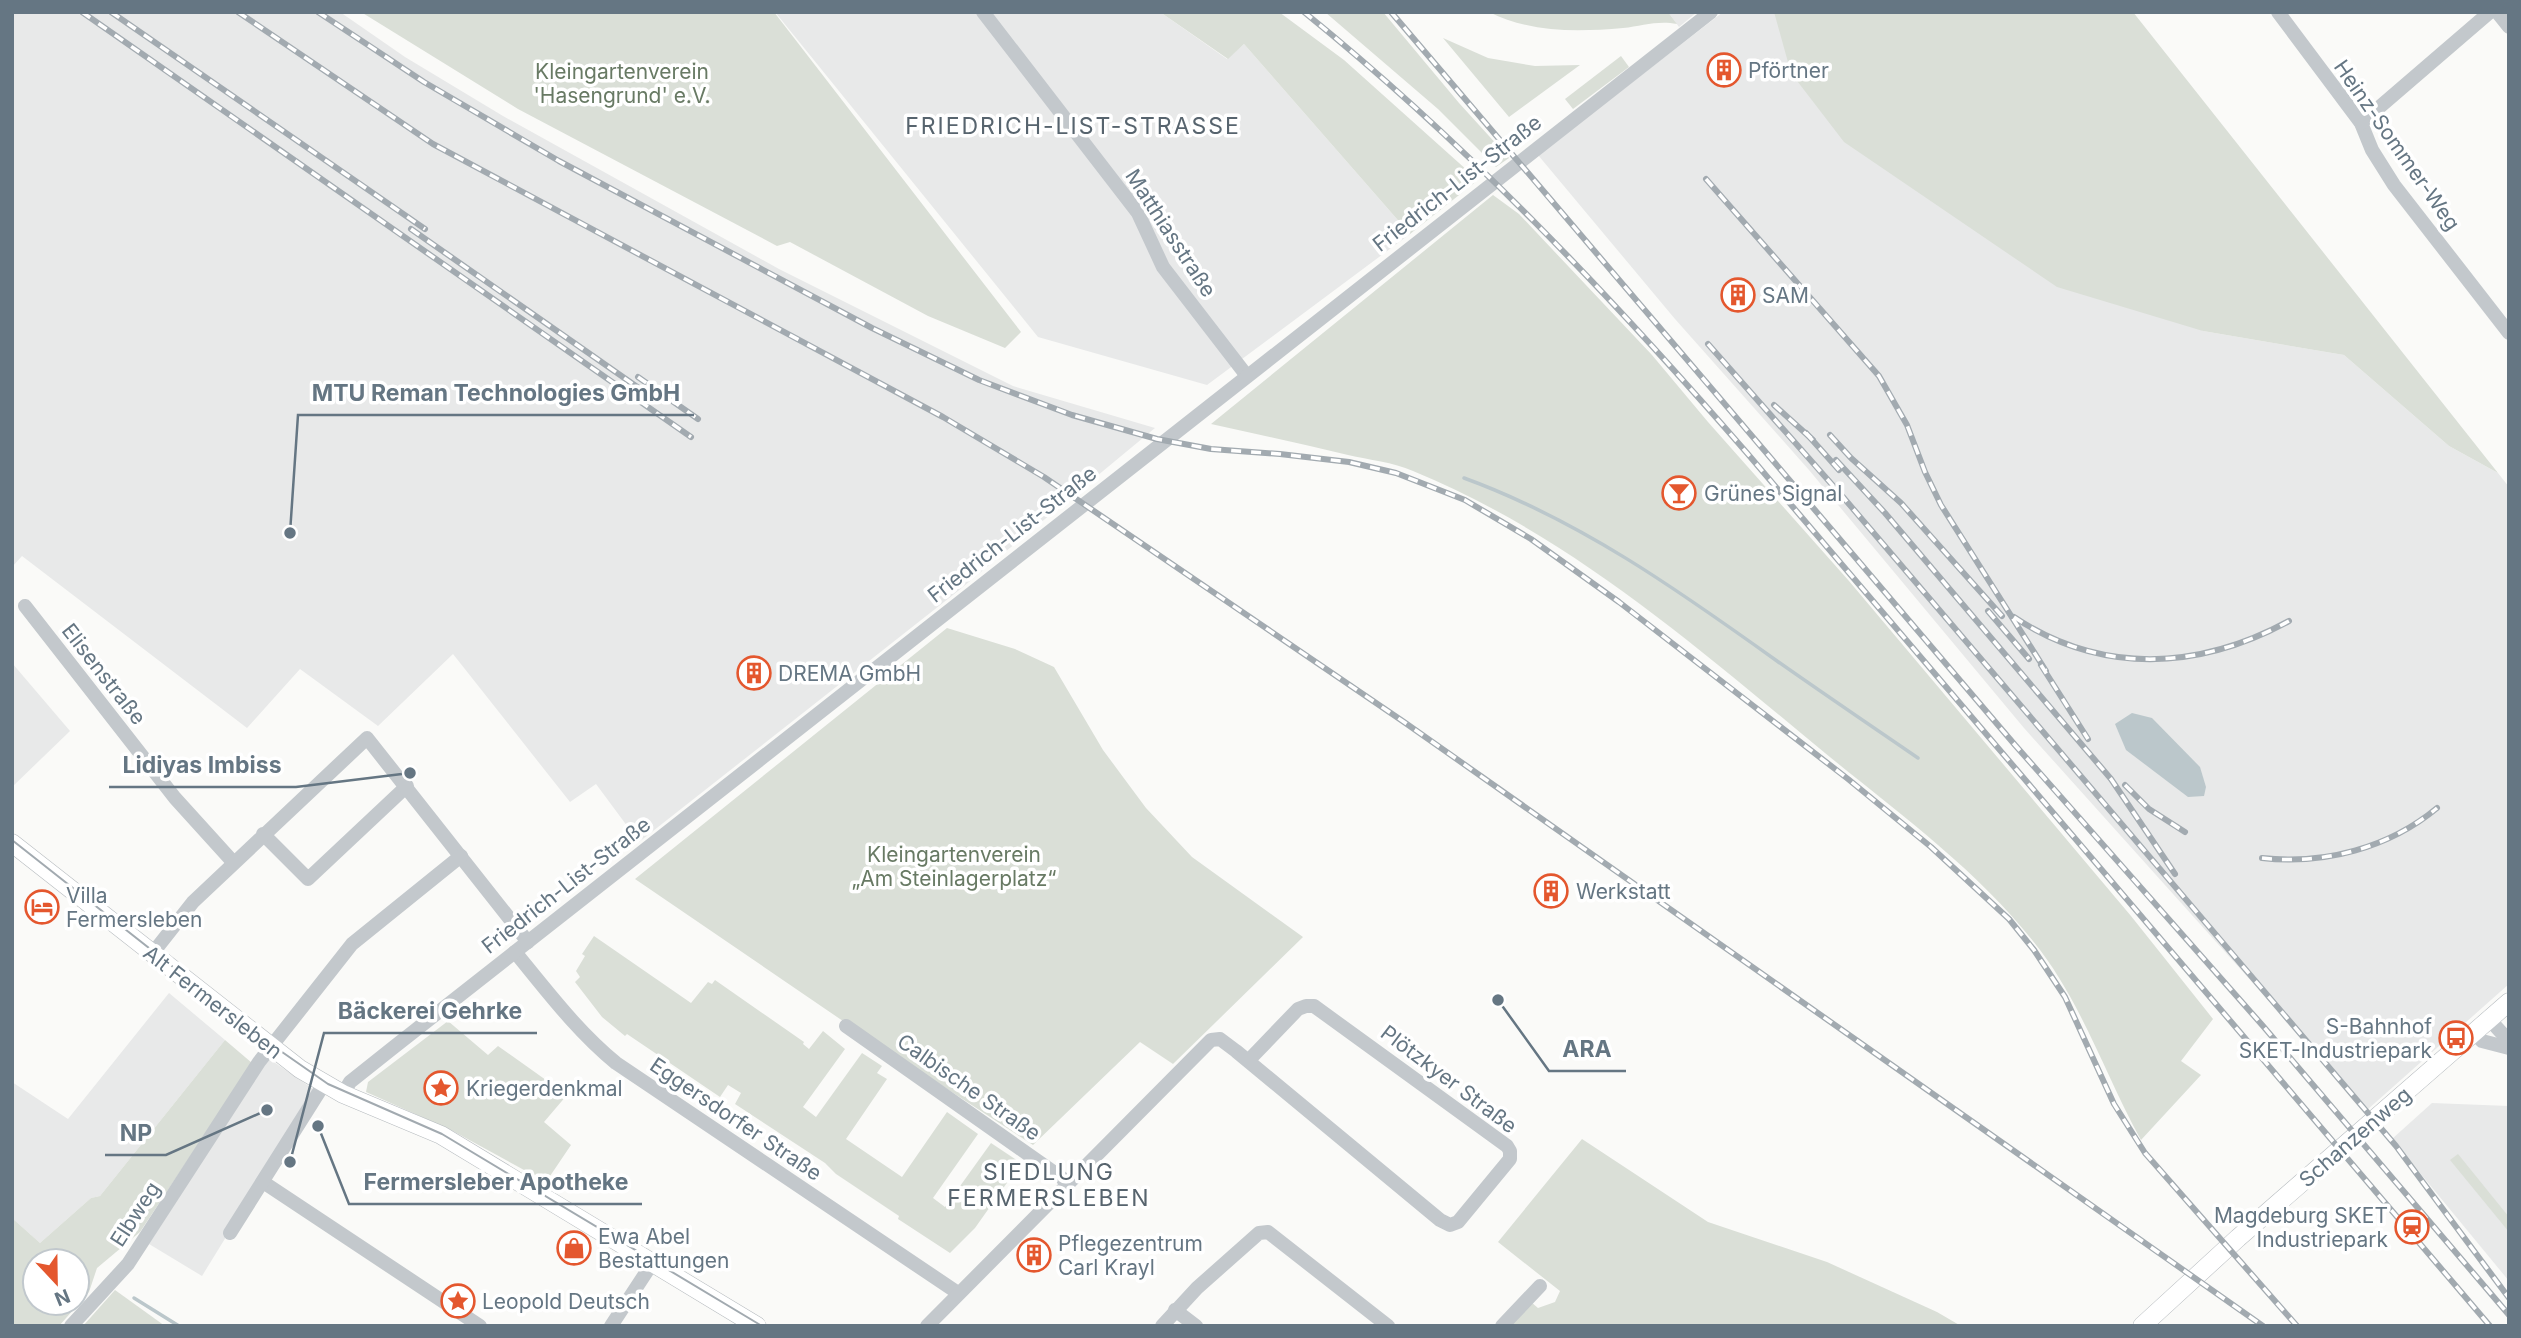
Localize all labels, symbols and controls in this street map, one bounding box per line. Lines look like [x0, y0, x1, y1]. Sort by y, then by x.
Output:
building icon: Pförtner [1705, 51, 1743, 89]
street label: Heinz-Sommer-Weg [2329, 55, 2465, 235]
place label: Pförtner [1748, 58, 1829, 83]
park label: Kleingartenverein 'Hasengrund' e.V. [534, 59, 710, 108]
street label: Friedrich-List-Straße [1368, 109, 1546, 257]
district label: FRIEDRICH-LIST-STRASSE [905, 112, 1241, 140]
street label: Matthiasstraße [1120, 164, 1222, 302]
building icon: SAM [1719, 276, 1757, 314]
place label: SAM [1762, 283, 1809, 308]
callout: MTU Reman Technologies GmbH [298, 371, 694, 415]
text: MTU Reman Technologies GmbH [312, 379, 680, 407]
street label: Friedrich-List-Straße [923, 460, 1101, 608]
bar icon: Grünes Signal [1660, 474, 1698, 512]
place label: Grünes Signal [1704, 481, 1842, 506]
street label: Elisenstraße [57, 618, 151, 730]
building icon: DREMA GmbH [735, 654, 773, 692]
place label: DREMA GmbH [778, 661, 921, 686]
callout: Lidiyas Imbiss [109, 743, 296, 787]
text: Lidiyas Imbiss [122, 751, 282, 779]
street label: Friedrich-List-Straße [477, 811, 655, 959]
park label: Kleingartenverein „Am Steinlagerplatz“ [851, 842, 1057, 891]
building icon: Werkstatt [1532, 872, 1570, 910]
place label: Werkstatt [1576, 879, 1671, 904]
place label: Villa Fermersleben [66, 883, 203, 932]
hotel icon: Villa Fermersleben [23, 888, 61, 926]
street label: Alt Fermersleben [139, 940, 287, 1064]
callout: Bäckerei Gehrke [324, 989, 537, 1033]
text: Bäckerei Gehrke [338, 997, 522, 1025]
place label: S-Bahnhof SKET-Industriepark [2239, 1014, 2432, 1063]
bus stop icon: S-Bahnhof SKET-Industriepark [2437, 1019, 2475, 1057]
street label: Plötzkyer Straße [1376, 1020, 1522, 1138]
callout: ARA [1549, 1027, 1626, 1071]
street label: Calbische Straße [893, 1028, 1045, 1146]
text: ARA [1562, 1035, 1612, 1063]
street label: Eggersdorfer Straße [645, 1052, 827, 1186]
place icon: Kriegerdenkmal [422, 1069, 460, 1107]
place label: Kriegerdenkmal [466, 1076, 623, 1101]
street label: Schanzenweg [2294, 1082, 2416, 1192]
callout: NP [105, 1111, 166, 1155]
text: NP [120, 1119, 152, 1147]
district label: SIEDLUNG FERMERSLEBEN [947, 1158, 1151, 1212]
callout: Fermersleber Apotheke [349, 1160, 642, 1204]
text: Fermersleber Apotheke [364, 1168, 628, 1196]
street label: Elbweg [105, 1177, 165, 1251]
place label: Magdeburg SKET Industriepark [2214, 1203, 2388, 1252]
station icon: Magdeburg SKET Industriepark [2393, 1208, 2431, 1246]
place label: Ewa Abel Bestattungen [598, 1224, 729, 1273]
shop icon: Ewa Abel Bestattungen [555, 1229, 593, 1267]
place label: Pflegezentrum Carl Krayl [1058, 1231, 1203, 1280]
building icon: Pflegezentrum Carl Krayl [1015, 1236, 1053, 1274]
north arrow [21, 1247, 91, 1317]
place icon: Leopold Deutsch [439, 1282, 477, 1320]
text: N [51, 1284, 73, 1311]
place label: Leopold Deutsch [482, 1289, 650, 1314]

